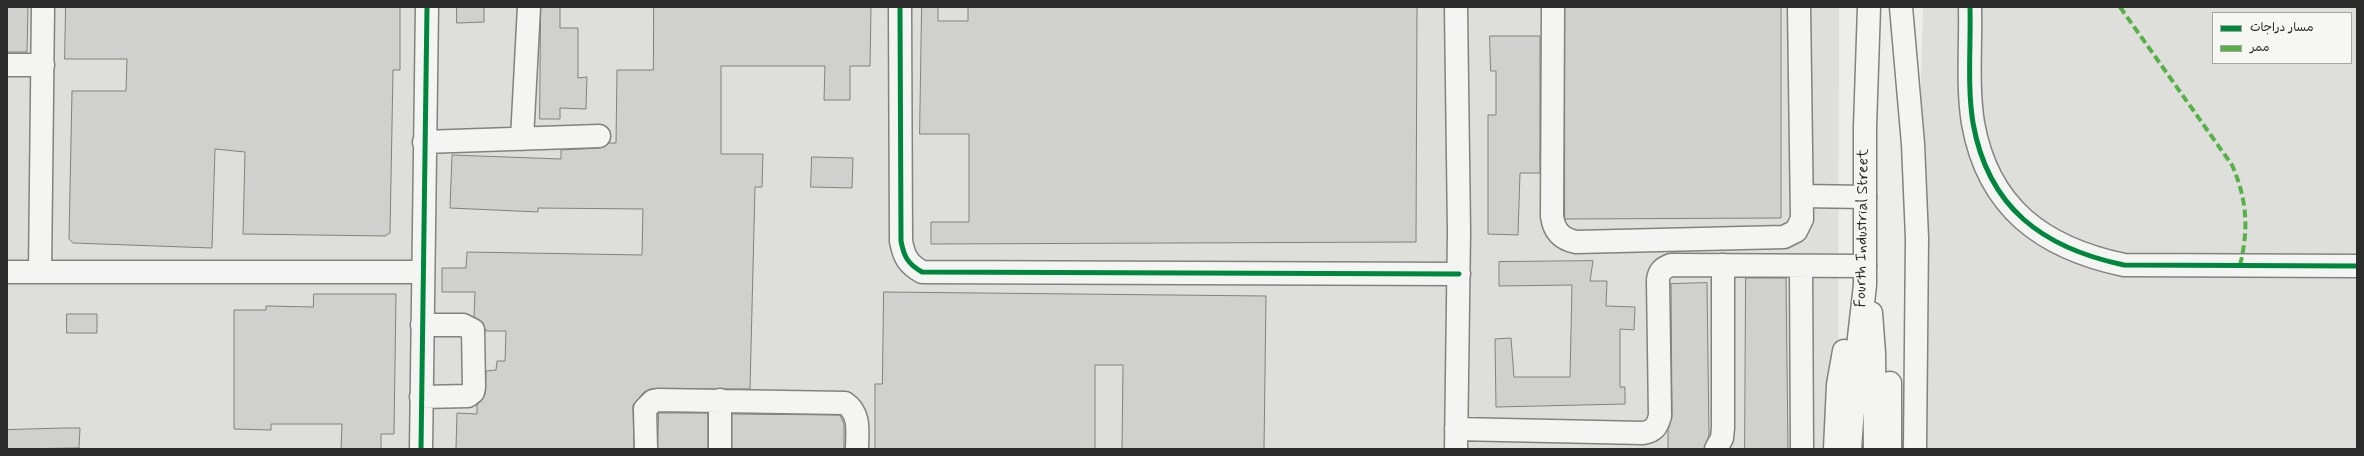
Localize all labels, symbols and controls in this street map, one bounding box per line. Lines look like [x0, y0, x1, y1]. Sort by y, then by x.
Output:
legend [2212, 12, 2352, 64]
text: مسار دراجات [2250, 20, 2314, 36]
text: ممر [2250, 40, 2269, 56]
street label: Fourth Industrial Street [1852, 148, 1874, 308]

